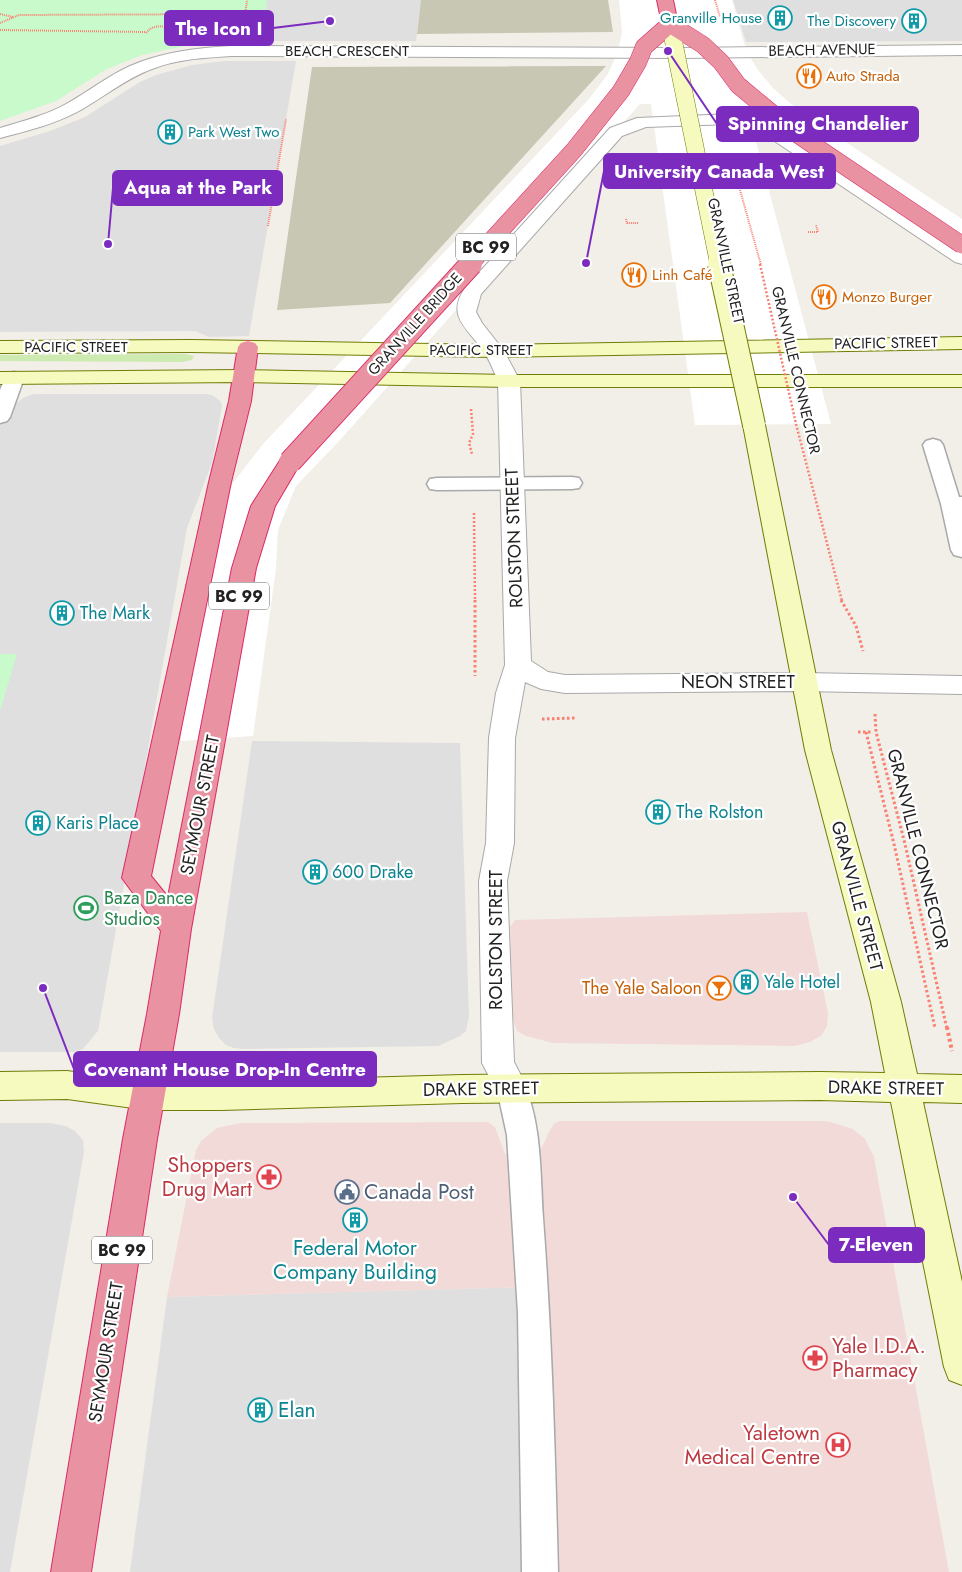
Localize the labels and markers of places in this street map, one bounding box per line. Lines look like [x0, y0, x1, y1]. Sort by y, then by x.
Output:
building icon: Granville House [767, 5, 793, 31]
place label: Granville House [660, 7, 762, 29]
building icon: The Discovery [901, 8, 927, 34]
place label: The Discovery [807, 10, 896, 32]
callout: The Icon I [165, 11, 273, 45]
restaurant icon: Auto Strada [796, 63, 822, 89]
place label: Auto Strada [826, 65, 900, 87]
callout: Spinning Chandelier [717, 107, 918, 141]
building icon: Park West Two [157, 119, 183, 145]
place label: Park West Two [188, 121, 279, 143]
callout: University Canada West [604, 154, 835, 188]
callout: Aqua at the Park [113, 171, 282, 205]
restaurant icon: Linh Café [621, 262, 647, 288]
place label: Linh Café [652, 264, 713, 286]
restaurant icon: Monzo Burger [811, 284, 837, 310]
place label: Monzo Burger [842, 286, 933, 308]
building icon: The Mark [49, 600, 75, 626]
place label: The Mark [80, 600, 150, 626]
building icon: The Rolston [645, 799, 671, 825]
place label: The Rolston [676, 799, 763, 825]
building icon: Karis Place [25, 810, 51, 836]
place label: Karis Place [56, 810, 139, 836]
building icon: 600 Drake [302, 859, 328, 885]
place label: 600 Drake [332, 859, 413, 885]
place label: Baza Dance Studios [104, 885, 193, 932]
sports icon: Baza Dance Studios [73, 895, 99, 921]
building icon: Yale Hotel [733, 969, 759, 995]
place label: Yale Hotel [764, 969, 840, 995]
place label: The Yale Saloon [582, 975, 702, 1001]
bar icon: The Yale Saloon [706, 975, 732, 1001]
callout: Covenant House Drop-In Centre [74, 1052, 376, 1086]
place label: Shoppers Drug Mart [162, 1150, 252, 1204]
pharmacy icon: Shoppers Drug Mart [256, 1164, 282, 1190]
place label: Canada Post [364, 1177, 474, 1207]
public building icon: Canada Post [334, 1179, 360, 1205]
building icon: Federal Motor Company Building [342, 1207, 368, 1233]
callout: 7-Eleven [829, 1228, 924, 1262]
place label: Federal Motor Company Building [273, 1233, 437, 1287]
place label: Yale I.D.A. Pharmacy [832, 1331, 926, 1385]
pharmacy icon: Yale I.D.A. Pharmacy [802, 1345, 828, 1371]
place label: Elan [278, 1395, 316, 1425]
building icon: Elan [247, 1397, 273, 1423]
place label: Yaletown Medical Centre [685, 1418, 820, 1472]
hospital icon: Yaletown Medical Centre [825, 1432, 851, 1458]

